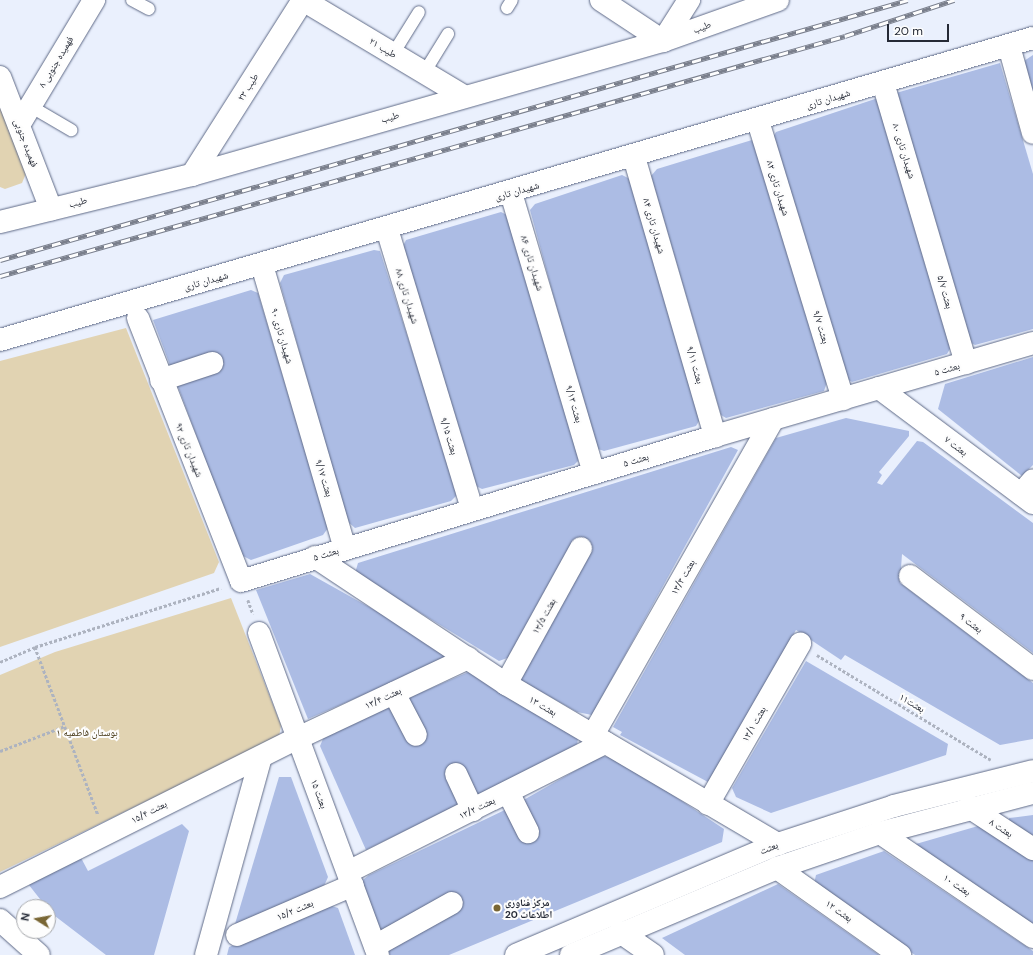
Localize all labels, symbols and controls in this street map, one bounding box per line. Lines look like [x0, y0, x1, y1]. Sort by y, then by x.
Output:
scale bar [889, 16, 951, 42]
street label: طیب [691, 18, 713, 36]
text: 20 m [894, 23, 923, 39]
street label: فهمیده جنوبی ۸ [36, 34, 76, 90]
street label: طیب ۲‍۱ [367, 35, 399, 61]
street label: طیب ۲۳ [235, 71, 261, 103]
street label: شهیدان تاری [804, 87, 852, 111]
street label: طیب [380, 109, 400, 125]
street label: فهمیده جنوبی [11, 117, 41, 169]
street label: شهیدان تاری ۸۰ [890, 122, 918, 180]
street label: شهیدان تاری ۸۲ [764, 159, 792, 217]
street label: شهیدان تاری [493, 179, 541, 203]
street label: طیب [68, 194, 88, 210]
street label: شهیدان تاری ۸۴ [640, 197, 668, 255]
street label: شهیدان تاری ۸۶ [518, 234, 546, 292]
street label: شهیدان تاری ۸۸ [393, 267, 421, 325]
street label: شهیدان تاری [182, 269, 230, 293]
street label: بعثت ۵/۷ [935, 274, 955, 310]
street label: شهیدان تاری ۹۰ [268, 307, 296, 365]
street label: بعثت ۹/۷ [810, 309, 832, 345]
street label: بعثت ۹/۱۱ [684, 345, 706, 385]
street label: بعثت ۵ [933, 360, 961, 378]
street label: بعثت ۹/۱۳ [563, 384, 585, 424]
street label: بعثت ۹/۱۵ [438, 416, 460, 456]
street label: شهیدان تاری ۹۲ [173, 421, 205, 479]
street label: بعثت ۷ [942, 433, 970, 459]
street label: بعثت ۵ [622, 450, 650, 470]
street label: بعثت ۹/۱۷ [313, 458, 335, 498]
street label: بعثت ۵ [312, 544, 340, 564]
street label: بعثت ۱۳/۳ [668, 557, 698, 597]
street label: بعثت ۱۳/۵ [529, 596, 559, 636]
street label: بعثت ۹ [957, 610, 985, 636]
street label: بعثت ۱۳/۴ [363, 684, 403, 712]
street label: بعثت۱۱ [897, 691, 927, 715]
street label: بعثت ۱۳ [527, 693, 559, 719]
street label: بعثت ۱۳/۱ [739, 704, 769, 744]
park label: بوستان فاطمیه ۱ [56, 727, 118, 739]
street label: بعثت ۱۵ [308, 778, 330, 810]
street label: بعثت ۱۳/۲ [457, 794, 497, 822]
street label: بعثت ۱۵/۴ [129, 798, 169, 826]
street label: بعثت ۸ [987, 816, 1015, 840]
street label: بعثت [758, 839, 780, 857]
street label: بعثت ۱۰ [941, 872, 973, 898]
place label: مرکز فناوری اطلاعات 20 [505, 896, 552, 920]
street label: بعثت ۱۵/۲ [275, 897, 315, 923]
street label: بعثت ۱۲ [823, 897, 855, 925]
north arrow [16, 899, 56, 939]
marker: مرکز فناوری اطلاعات 20 [492, 903, 502, 913]
text: N [18, 912, 33, 922]

